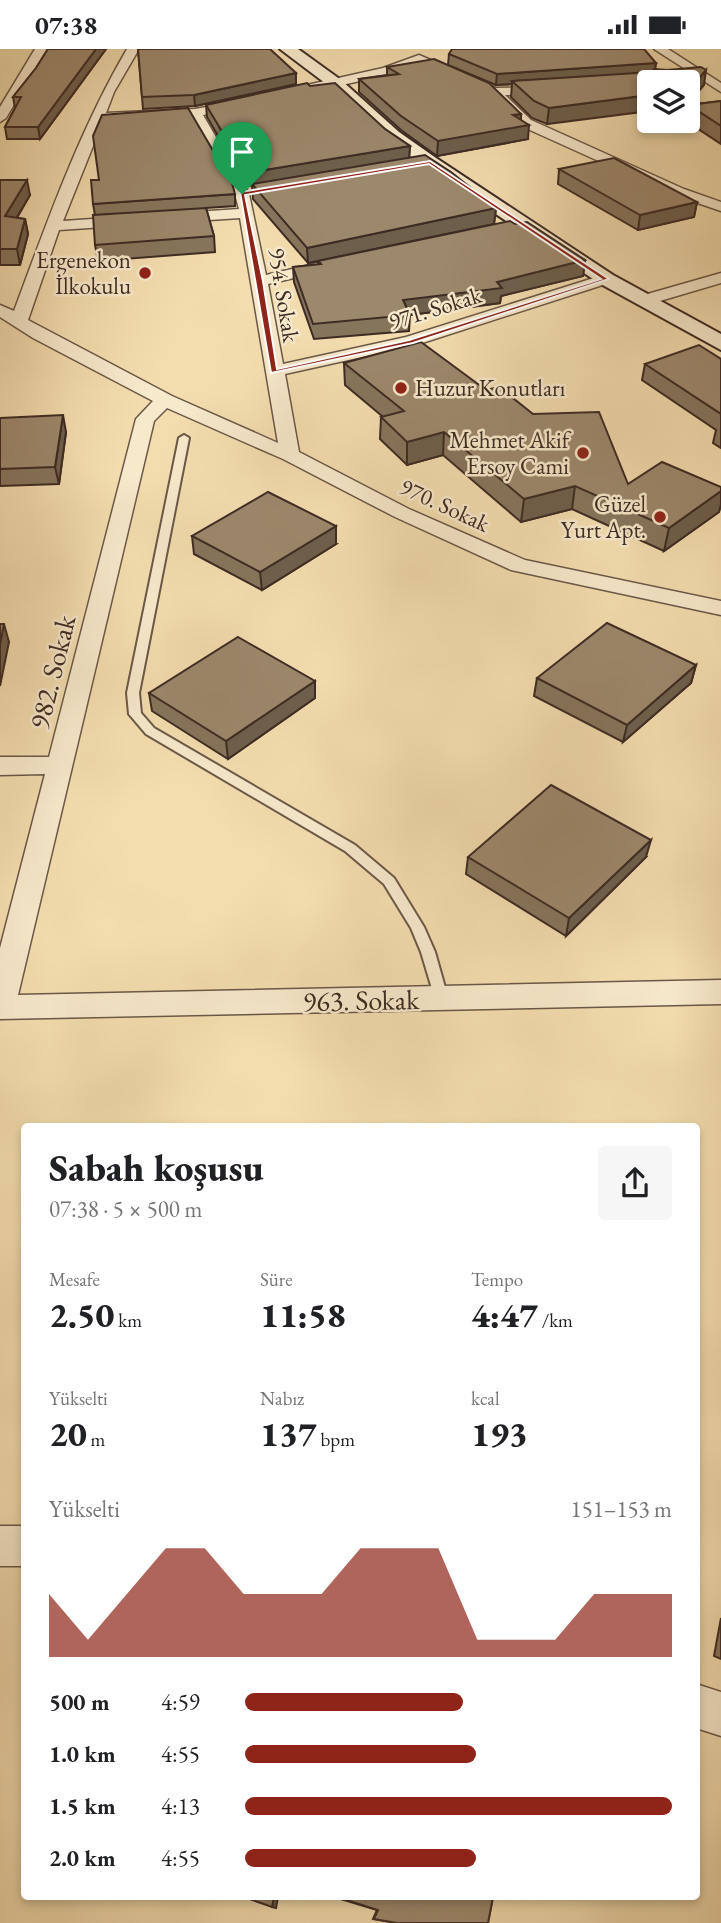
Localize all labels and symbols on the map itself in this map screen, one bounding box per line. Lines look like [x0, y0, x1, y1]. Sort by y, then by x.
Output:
pin [212, 122, 272, 194]
place label: Ergenekon İlkokulu [36, 245, 131, 301]
street label: 954. Sokak [262, 245, 306, 346]
marker: Ergenekon İlkokulu [137, 265, 153, 281]
street label: 971. Sokak [385, 279, 486, 336]
place label: Huzur Konutları [415, 373, 566, 403]
marker: Huzur Konutları [393, 380, 409, 396]
place label: Mehmet Akif Ersoy Cami [450, 425, 572, 481]
marker: Mehmet Akif Ersoy Cami [575, 445, 591, 461]
street label: 970. Sokak [395, 471, 496, 539]
place label: Güzel Yurt Apt. [561, 489, 646, 545]
marker: Güzel Yurt Apt. [652, 509, 668, 525]
street label: 982. Sokak [20, 610, 84, 733]
street label: 963. Sokak [303, 981, 420, 1019]

